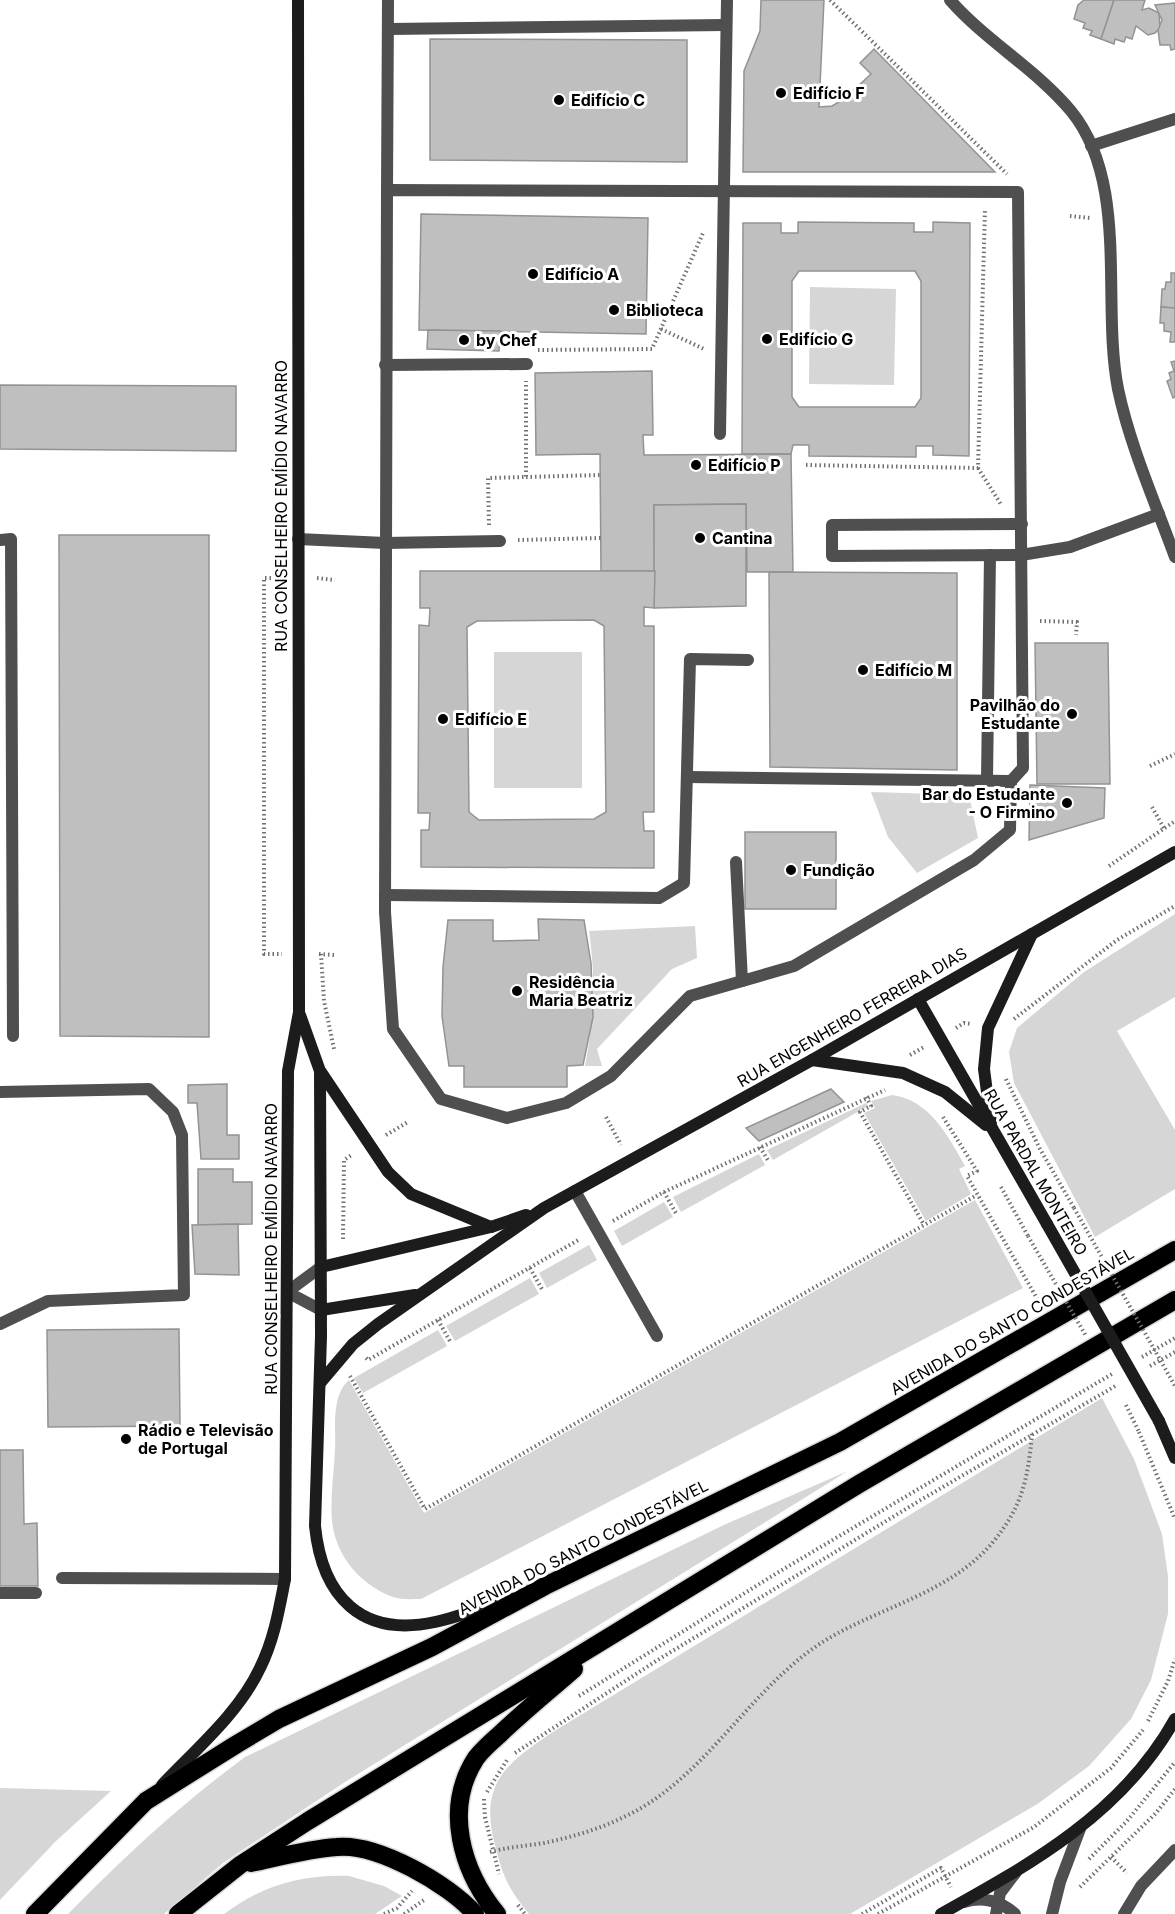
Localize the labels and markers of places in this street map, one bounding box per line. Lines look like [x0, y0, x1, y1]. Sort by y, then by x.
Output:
place label: Edifício F [793, 83, 865, 103]
marker: Edifício F [774, 86, 788, 100]
place label: Edifício C [571, 90, 645, 110]
marker: Edifício C [552, 93, 566, 107]
place label: Edifício A [545, 264, 619, 284]
marker: Edifício A [526, 267, 540, 281]
place label: Biblioteca [626, 300, 704, 320]
marker: Biblioteca [607, 303, 621, 317]
place label: Edifício G [779, 329, 853, 349]
place label: by Chef [476, 330, 538, 350]
marker: Edifício G [760, 332, 774, 346]
marker: by Chef [457, 333, 471, 347]
place label: Edifício P [708, 455, 781, 475]
marker: Edifício P [689, 458, 703, 472]
place label: Cantina [712, 528, 773, 548]
marker: Cantina [693, 531, 707, 545]
place label: Edifício M [875, 660, 952, 680]
marker: Edifício M [856, 663, 870, 677]
place label: Pavilhão do Estudante [970, 695, 1060, 733]
marker: Pavilhão do Estudante [1065, 707, 1079, 721]
place label: Edifício E [455, 709, 527, 729]
marker: Edifício E [436, 712, 450, 726]
place label: Bar do Estudante - O Firmino [922, 784, 1055, 822]
marker: Bar do Estudante - O Firmino [1060, 796, 1074, 810]
place label: Fundição [803, 860, 875, 880]
marker: Fundição [784, 863, 798, 877]
place label: Residência Maria Beatriz [529, 972, 633, 1010]
marker: Residência Maria Beatriz [510, 984, 524, 998]
place label: Rádio e Televisão de Portugal [138, 1420, 274, 1458]
marker: Rádio e Televisão de Portugal [119, 1432, 133, 1446]

